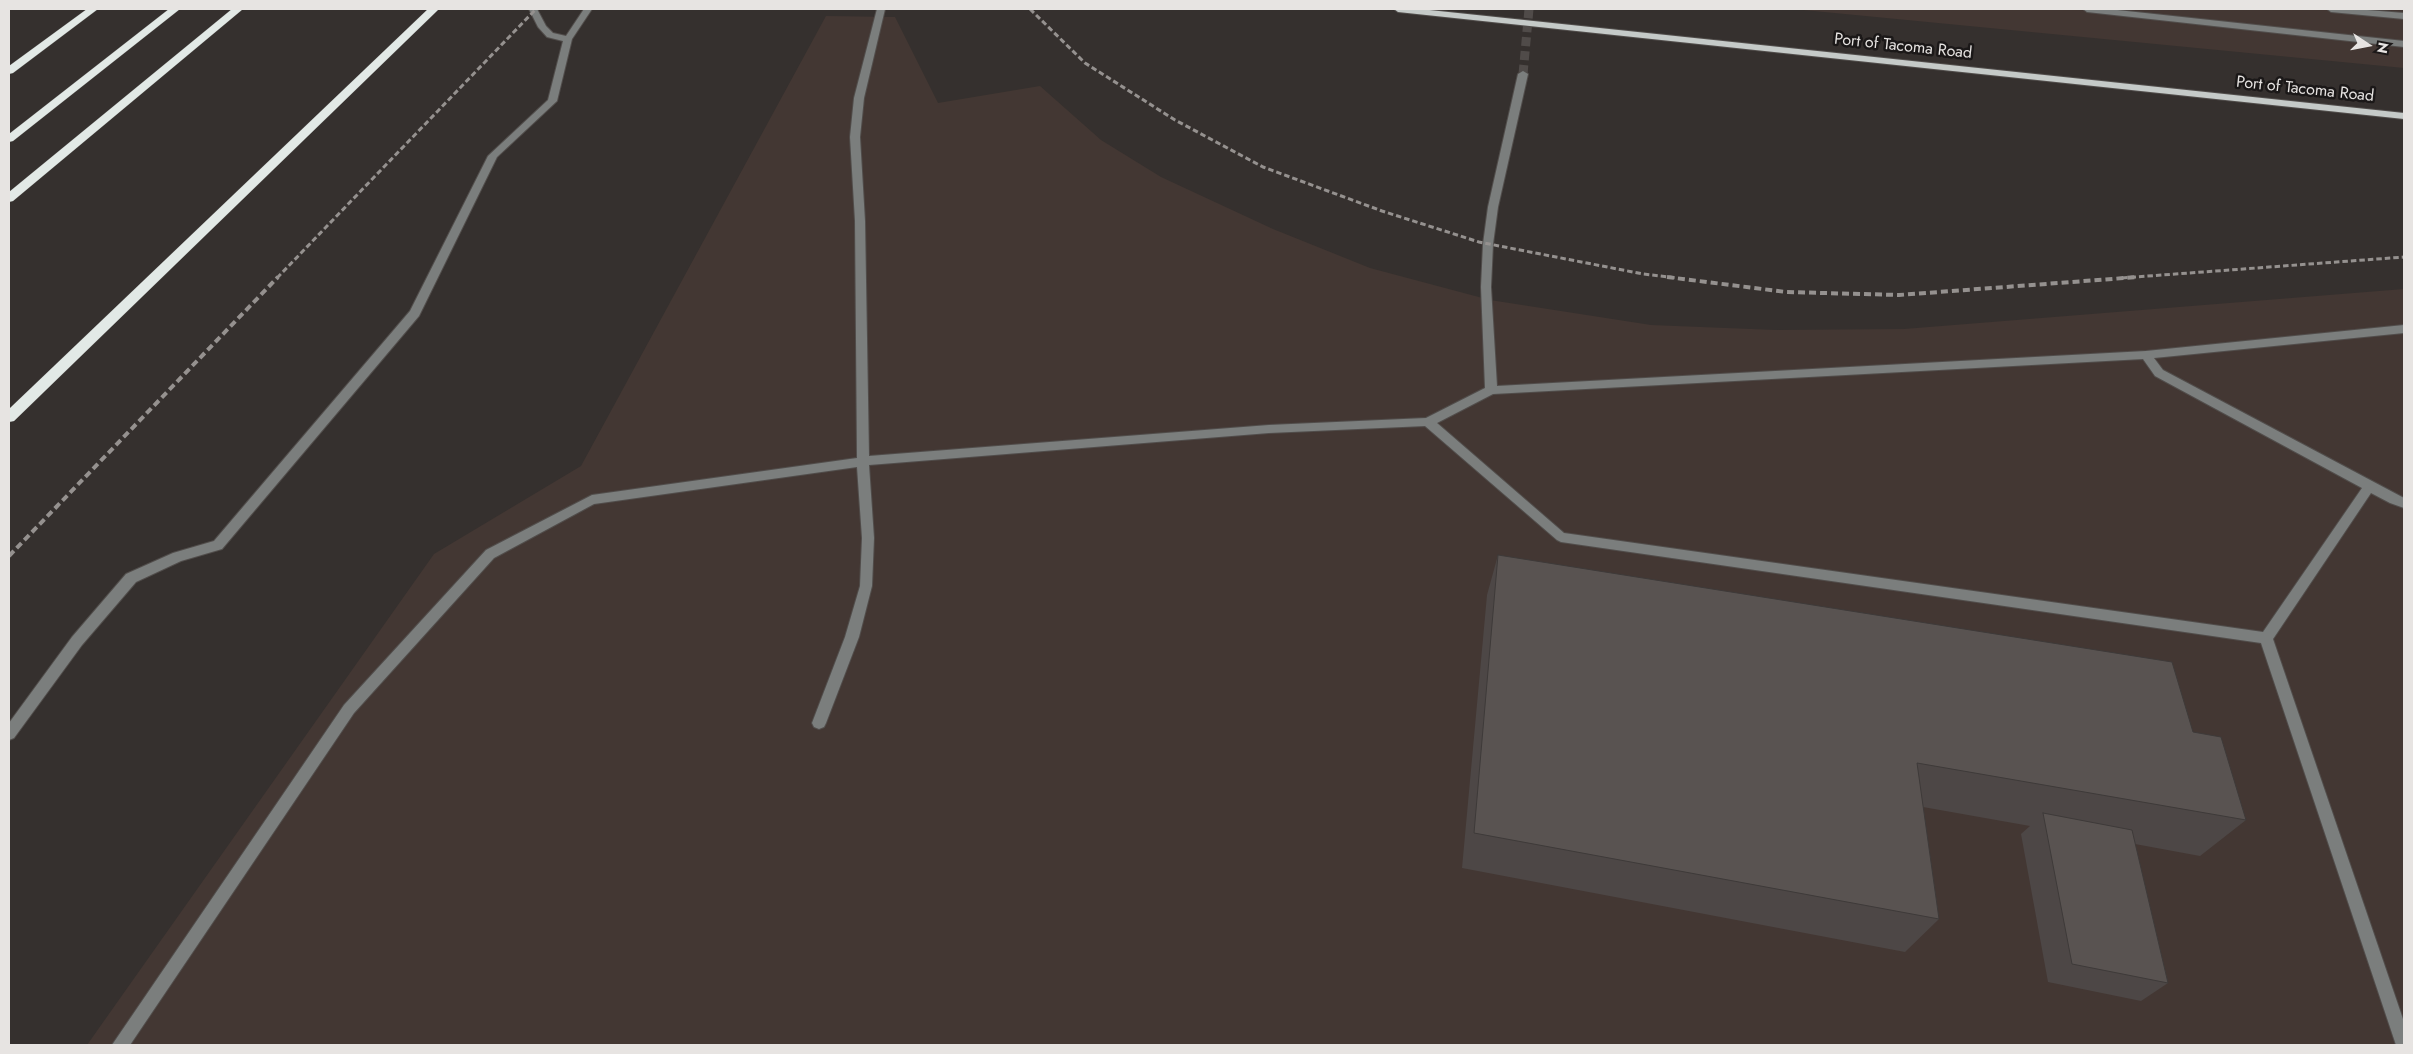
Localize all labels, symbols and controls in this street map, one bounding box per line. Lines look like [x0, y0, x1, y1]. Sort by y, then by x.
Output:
north arrow [2343, 20, 2393, 70]
street label: Port of Tacoma Road [1833, 30, 1973, 64]
text: N [2372, 40, 2394, 55]
street label: Port of Tacoma Road [2235, 73, 2375, 107]

